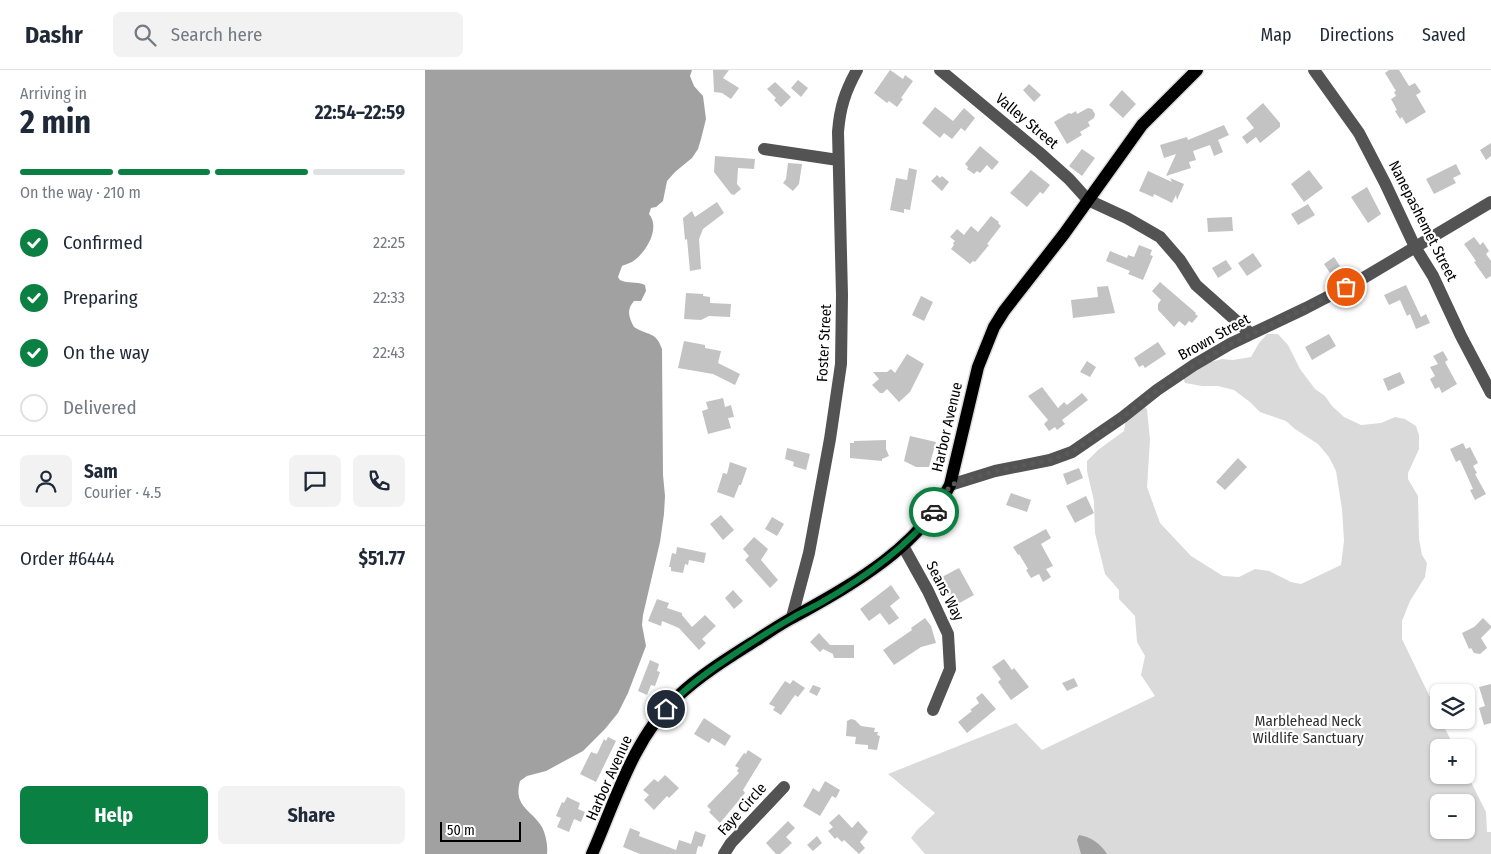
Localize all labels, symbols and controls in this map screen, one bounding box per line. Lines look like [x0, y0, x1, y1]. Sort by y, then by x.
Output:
search box [113, 12, 463, 57]
text: Dashr [25, 21, 83, 49]
icon: search [131, 21, 159, 49]
text: Search here [171, 23, 262, 46]
text: Map [1260, 24, 1292, 46]
text: Directions [1320, 24, 1394, 46]
text: Saved [1422, 24, 1466, 46]
text: Arriving in [20, 84, 87, 103]
street label: Valley Street [992, 90, 1062, 153]
text: 22:54–22:59 [315, 101, 405, 124]
text: 2 min [20, 103, 91, 141]
street label: Nanepashemet Street [1385, 158, 1461, 284]
text: On the way · 210 m [20, 183, 141, 202]
icon: check [20, 229, 48, 257]
text: Confirmed [63, 231, 143, 254]
text: 22:25 [373, 233, 405, 252]
pin [1325, 266, 1367, 308]
icon: bag [1332, 273, 1360, 301]
icon: check [20, 284, 48, 312]
text: Preparing [63, 286, 138, 309]
text: 22:33 [373, 288, 405, 307]
street label: Foster Street [813, 303, 835, 382]
street label: Brown Street [1175, 310, 1253, 364]
icon: check [20, 339, 48, 367]
text: On the way [63, 341, 149, 364]
text: 22:43 [373, 343, 405, 362]
street label: Harbor Avenue [928, 380, 966, 474]
text: Delivered [63, 396, 137, 419]
button: person [20, 455, 72, 507]
button: chat [289, 455, 341, 507]
button: phone [353, 455, 405, 507]
text: Sam [84, 460, 118, 483]
text: Courier · 4.5 [84, 483, 161, 502]
courier [909, 487, 959, 537]
icon: car [920, 498, 948, 526]
text: Order #6444 [20, 547, 115, 570]
text: $51.77 [359, 547, 405, 570]
street label: Seans Way [922, 558, 968, 624]
map controls [1430, 684, 1475, 839]
button: layers [1430, 684, 1475, 729]
pin [645, 688, 687, 730]
icon: home [652, 695, 680, 723]
park label: Marblehead Neck Wildlife Sanctuary [1252, 712, 1364, 747]
street label: Harbor Avenue [582, 733, 636, 823]
button: + [1430, 739, 1475, 784]
street label: Faye Circle [714, 779, 770, 839]
button: Help [20, 786, 208, 844]
button: Share [218, 786, 405, 844]
button: − [1430, 794, 1475, 839]
scale bar [440, 819, 521, 842]
text: 50 m [447, 822, 475, 839]

